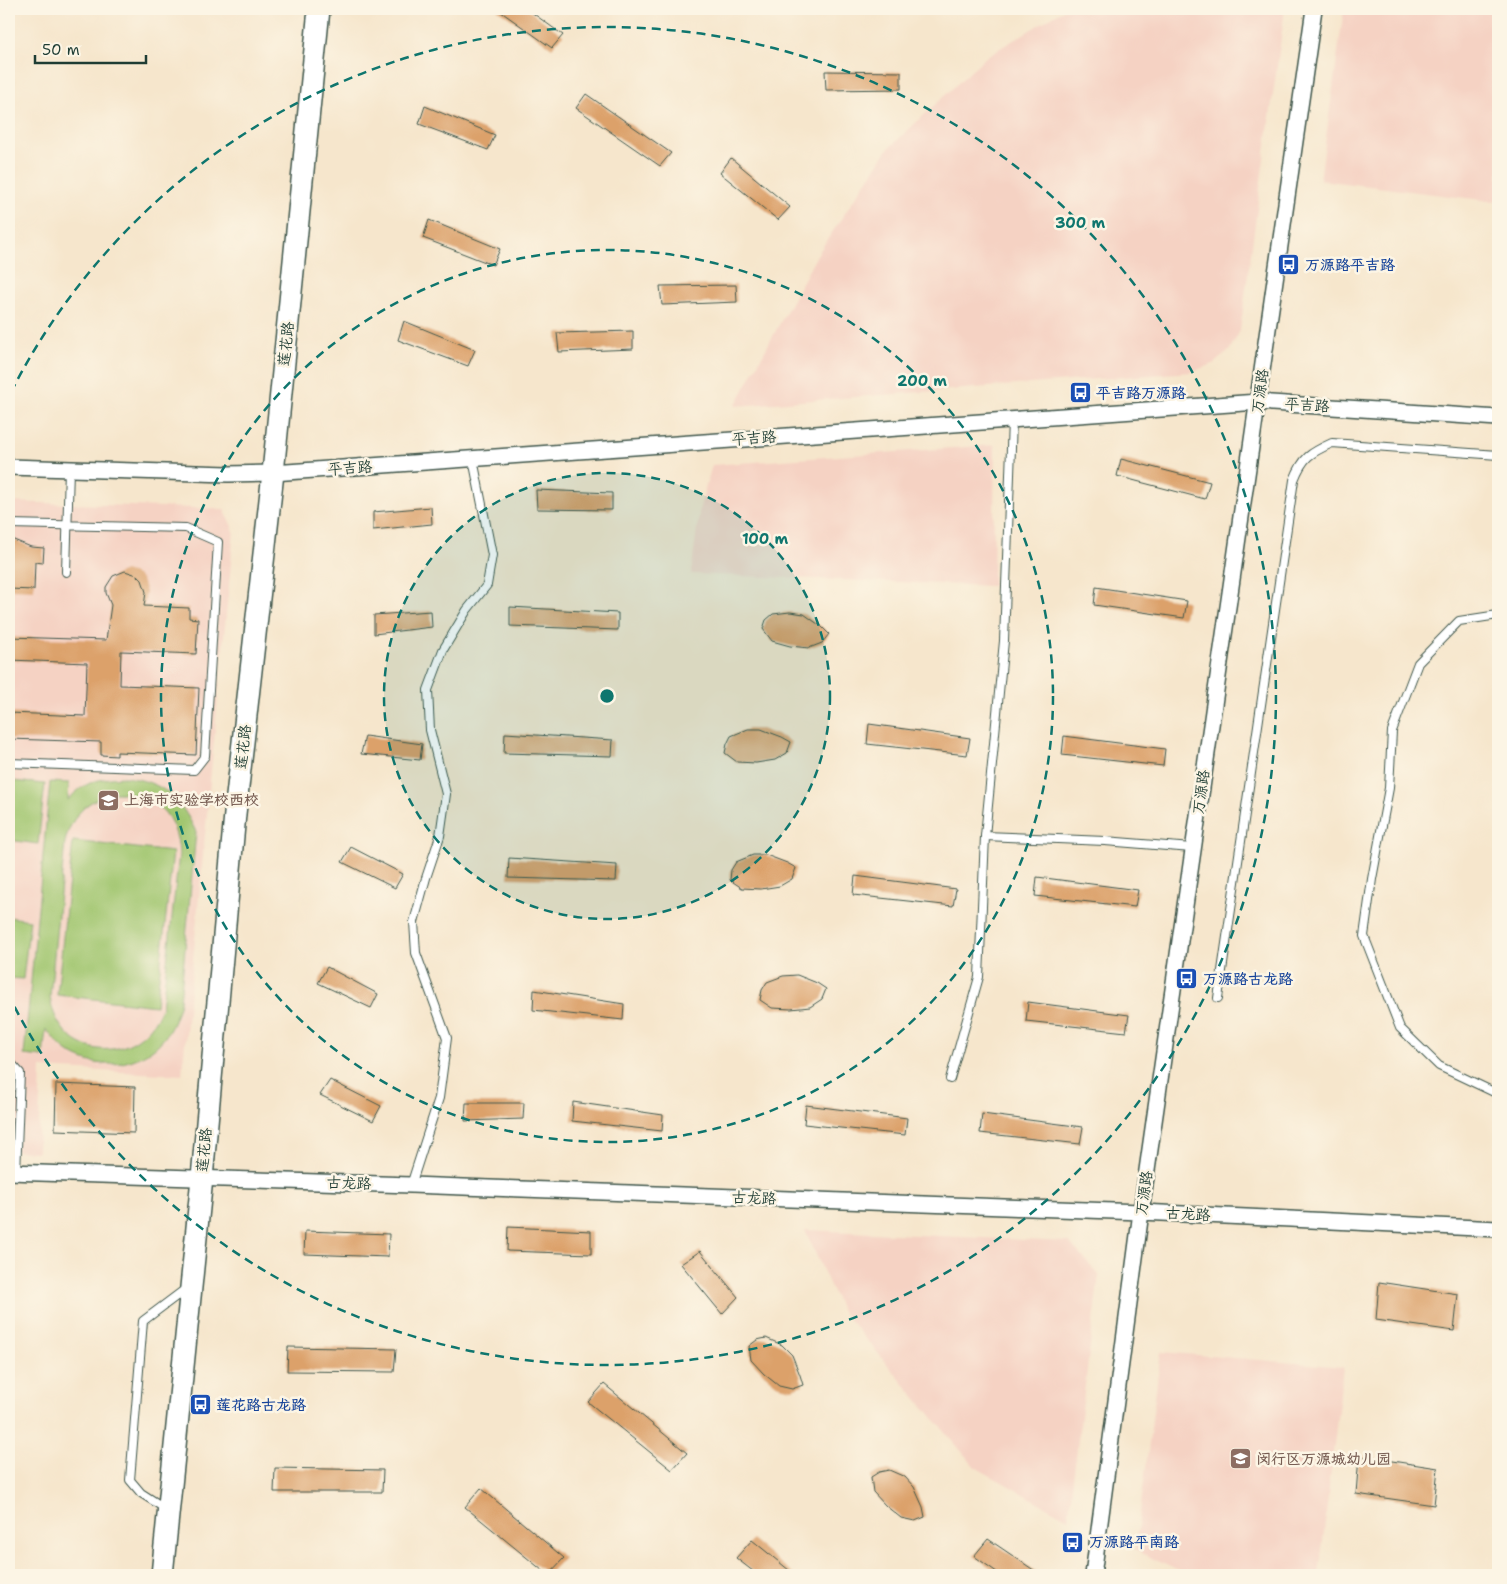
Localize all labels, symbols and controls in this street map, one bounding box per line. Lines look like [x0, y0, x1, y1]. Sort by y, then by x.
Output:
scale bar [35, 32, 146, 64]
text: 50 m [42, 40, 80, 60]
text: 300 m [1055, 213, 1105, 233]
bus stop icon: 万源路平吉路 [1277, 253, 1301, 277]
place label: 万源路平吉路 [1305, 255, 1395, 275]
street label: 莲花路 [274, 321, 298, 367]
street label: 万源路 [1247, 367, 1273, 415]
text: 200 m [897, 371, 947, 391]
bus stop icon: 平吉路万源路 [1068, 381, 1092, 405]
place label: 平吉路万源路 [1096, 383, 1186, 403]
street label: 平吉路 [1284, 393, 1330, 417]
street label: 平吉路 [731, 426, 777, 450]
street label: 平吉路 [327, 456, 373, 480]
text: 100 m [742, 529, 788, 549]
centre of rings [598, 687, 616, 705]
street label: 莲花路 [231, 724, 255, 770]
street label: 万源路 [1188, 768, 1214, 816]
school or university icon: 上海市实验学校西校 [96, 788, 120, 812]
place label: 上海市实验学校西校 [124, 790, 259, 810]
bus stop icon: 万源路古龙路 [1175, 967, 1199, 991]
place label: 万源路古龙路 [1203, 969, 1293, 989]
street label: 莲花路 [192, 1127, 216, 1173]
street label: 万源路 [1131, 1169, 1157, 1217]
street label: 古龙路 [326, 1172, 372, 1194]
street label: 古龙路 [731, 1187, 777, 1209]
street label: 古龙路 [1165, 1203, 1211, 1225]
bus stop icon: 莲花路古龙路 [188, 1393, 212, 1417]
place label: 莲花路古龙路 [216, 1395, 306, 1415]
school or university icon: 闵行区万源城幼儿园 [1228, 1447, 1252, 1471]
place label: 闵行区万源城幼儿园 [1256, 1449, 1391, 1469]
bus stop icon: 万源路平南路 [1061, 1530, 1085, 1554]
place label: 万源路平南路 [1089, 1532, 1179, 1552]

